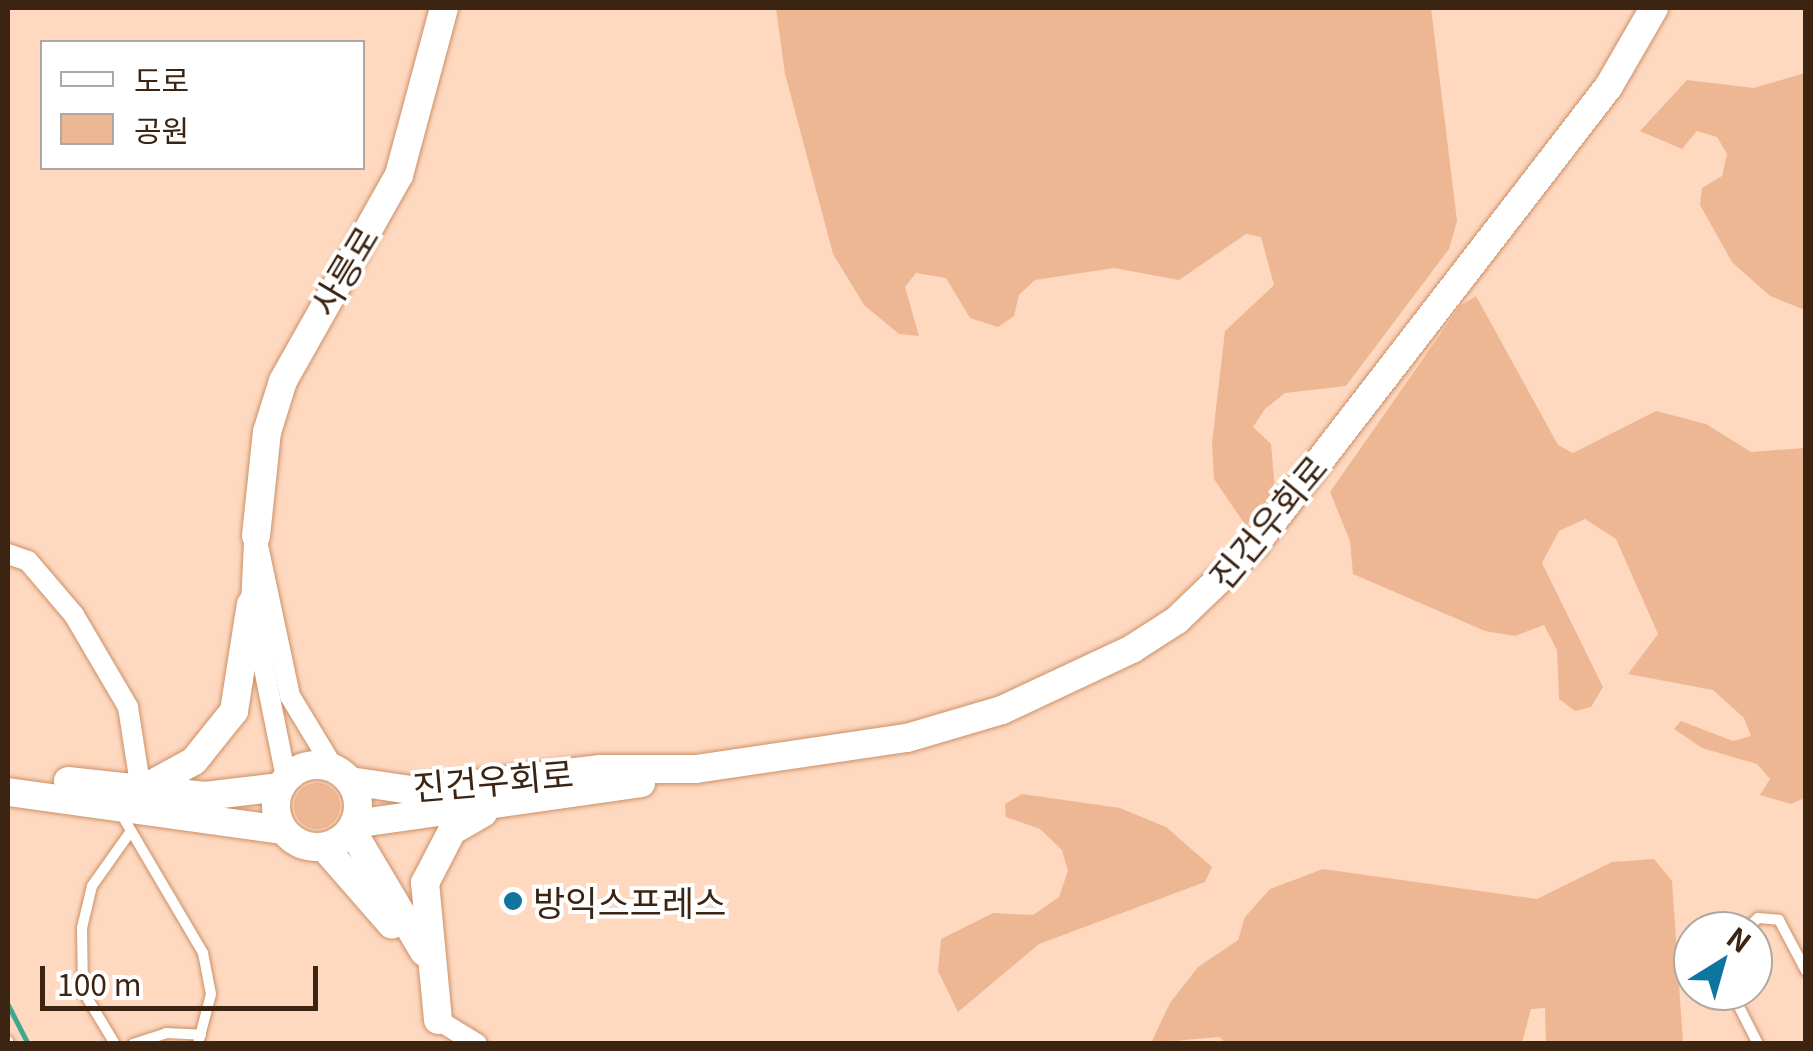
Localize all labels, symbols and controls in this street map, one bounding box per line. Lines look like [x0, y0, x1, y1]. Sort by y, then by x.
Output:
legend [40, 40, 365, 170]
text: 도로 [134, 57, 189, 101]
text: 공원 [134, 107, 189, 151]
street label: 사릉로 [300, 218, 386, 322]
street label: 진건우회로 [1199, 446, 1335, 596]
street label: 진건우회로 [411, 751, 575, 807]
place label: 방익스프레스 [533, 880, 726, 922]
marker: 방익스프레스 [502, 890, 524, 912]
north arrow [1673, 911, 1773, 1011]
text: N [1719, 916, 1760, 961]
scale bar [45, 946, 322, 1008]
text: 100 m [57, 961, 141, 1005]

